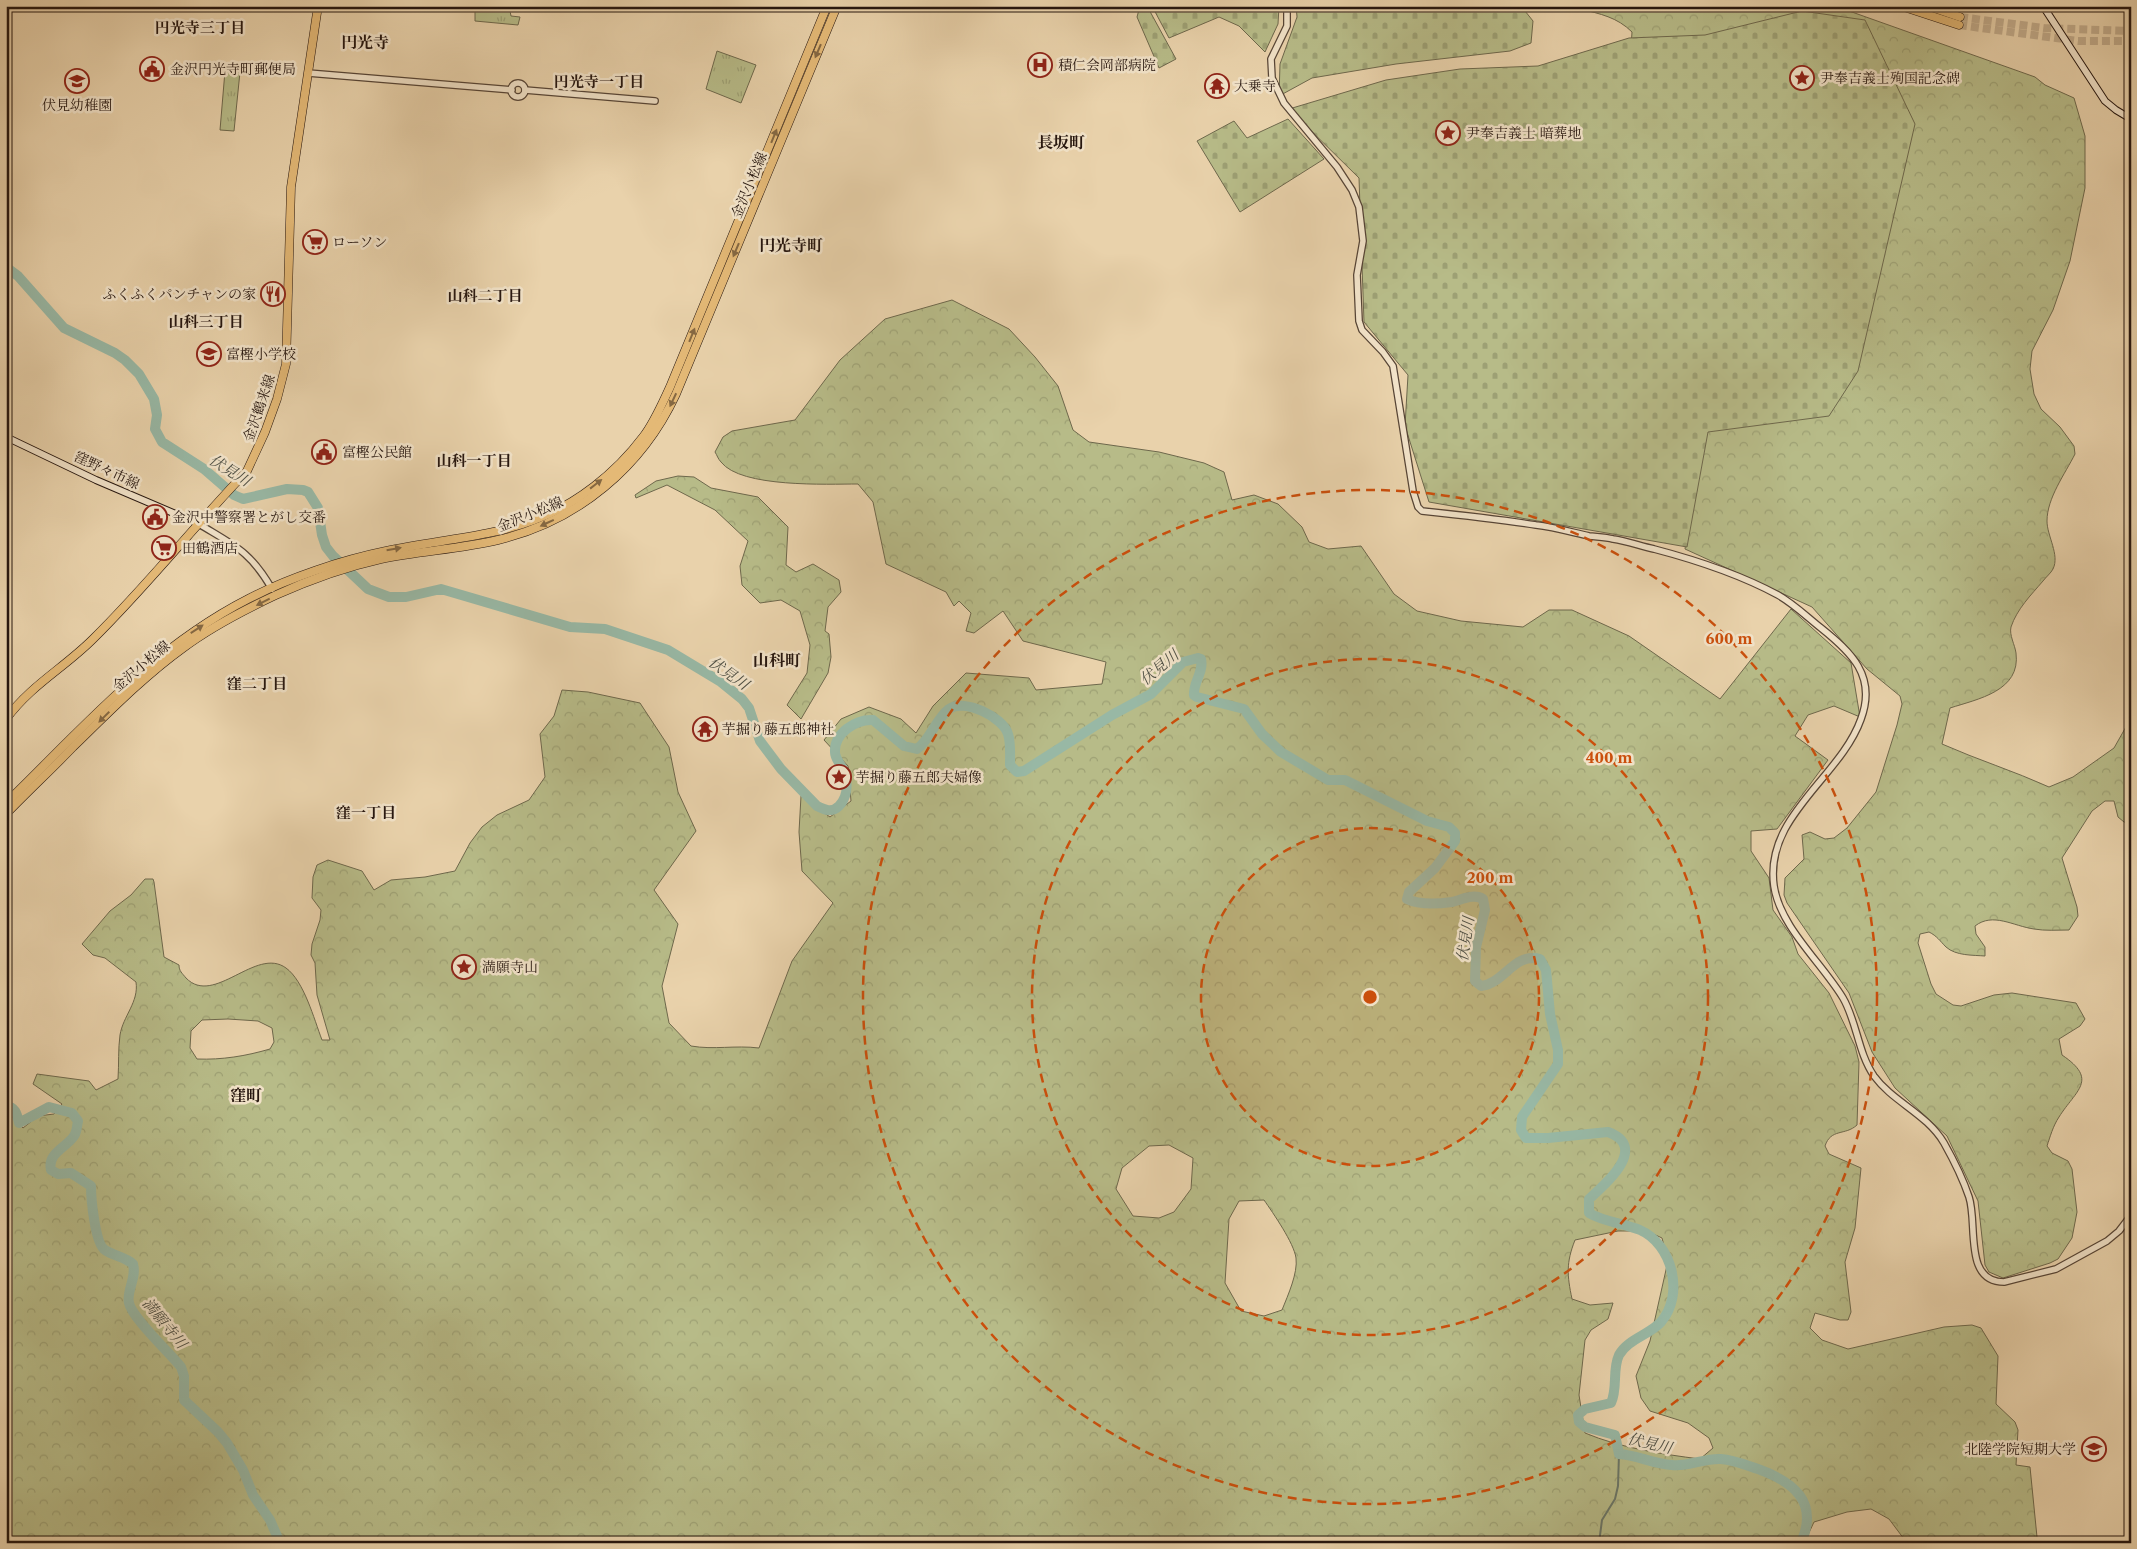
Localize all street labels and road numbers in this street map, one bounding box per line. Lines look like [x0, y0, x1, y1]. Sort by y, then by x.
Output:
street label: 金沢小松線 [727, 149, 771, 221]
street label: 金沢鶴来線 [239, 372, 279, 444]
street label: 窪野々市線 [71, 447, 143, 493]
street label: 金沢小松線 [494, 493, 566, 535]
street label: 金沢小松線 [108, 637, 174, 695]

